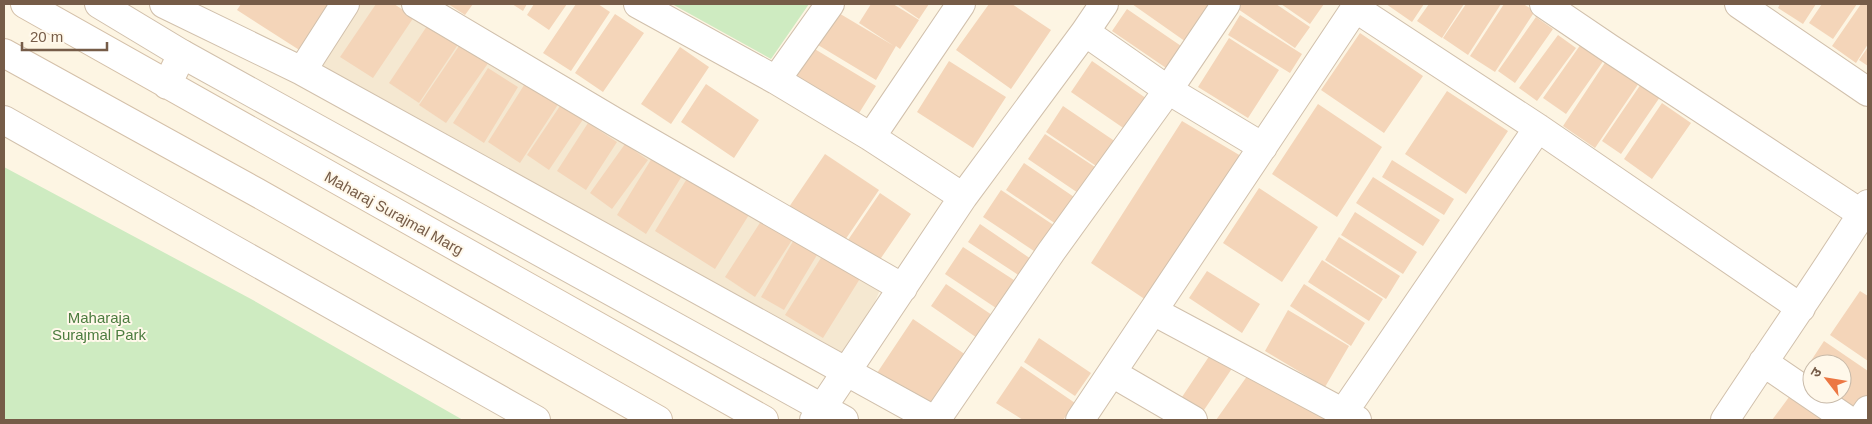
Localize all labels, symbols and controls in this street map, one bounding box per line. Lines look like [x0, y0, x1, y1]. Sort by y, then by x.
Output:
scale bar [22, 20, 108, 52]
text: 20 m [30, 28, 63, 45]
street label: Maharaj Surajmal Marg [322, 168, 466, 258]
park label: Maharaja Surajmal Park [52, 309, 147, 343]
north arrow [1802, 354, 1852, 404]
text: उ [1807, 364, 1825, 380]

